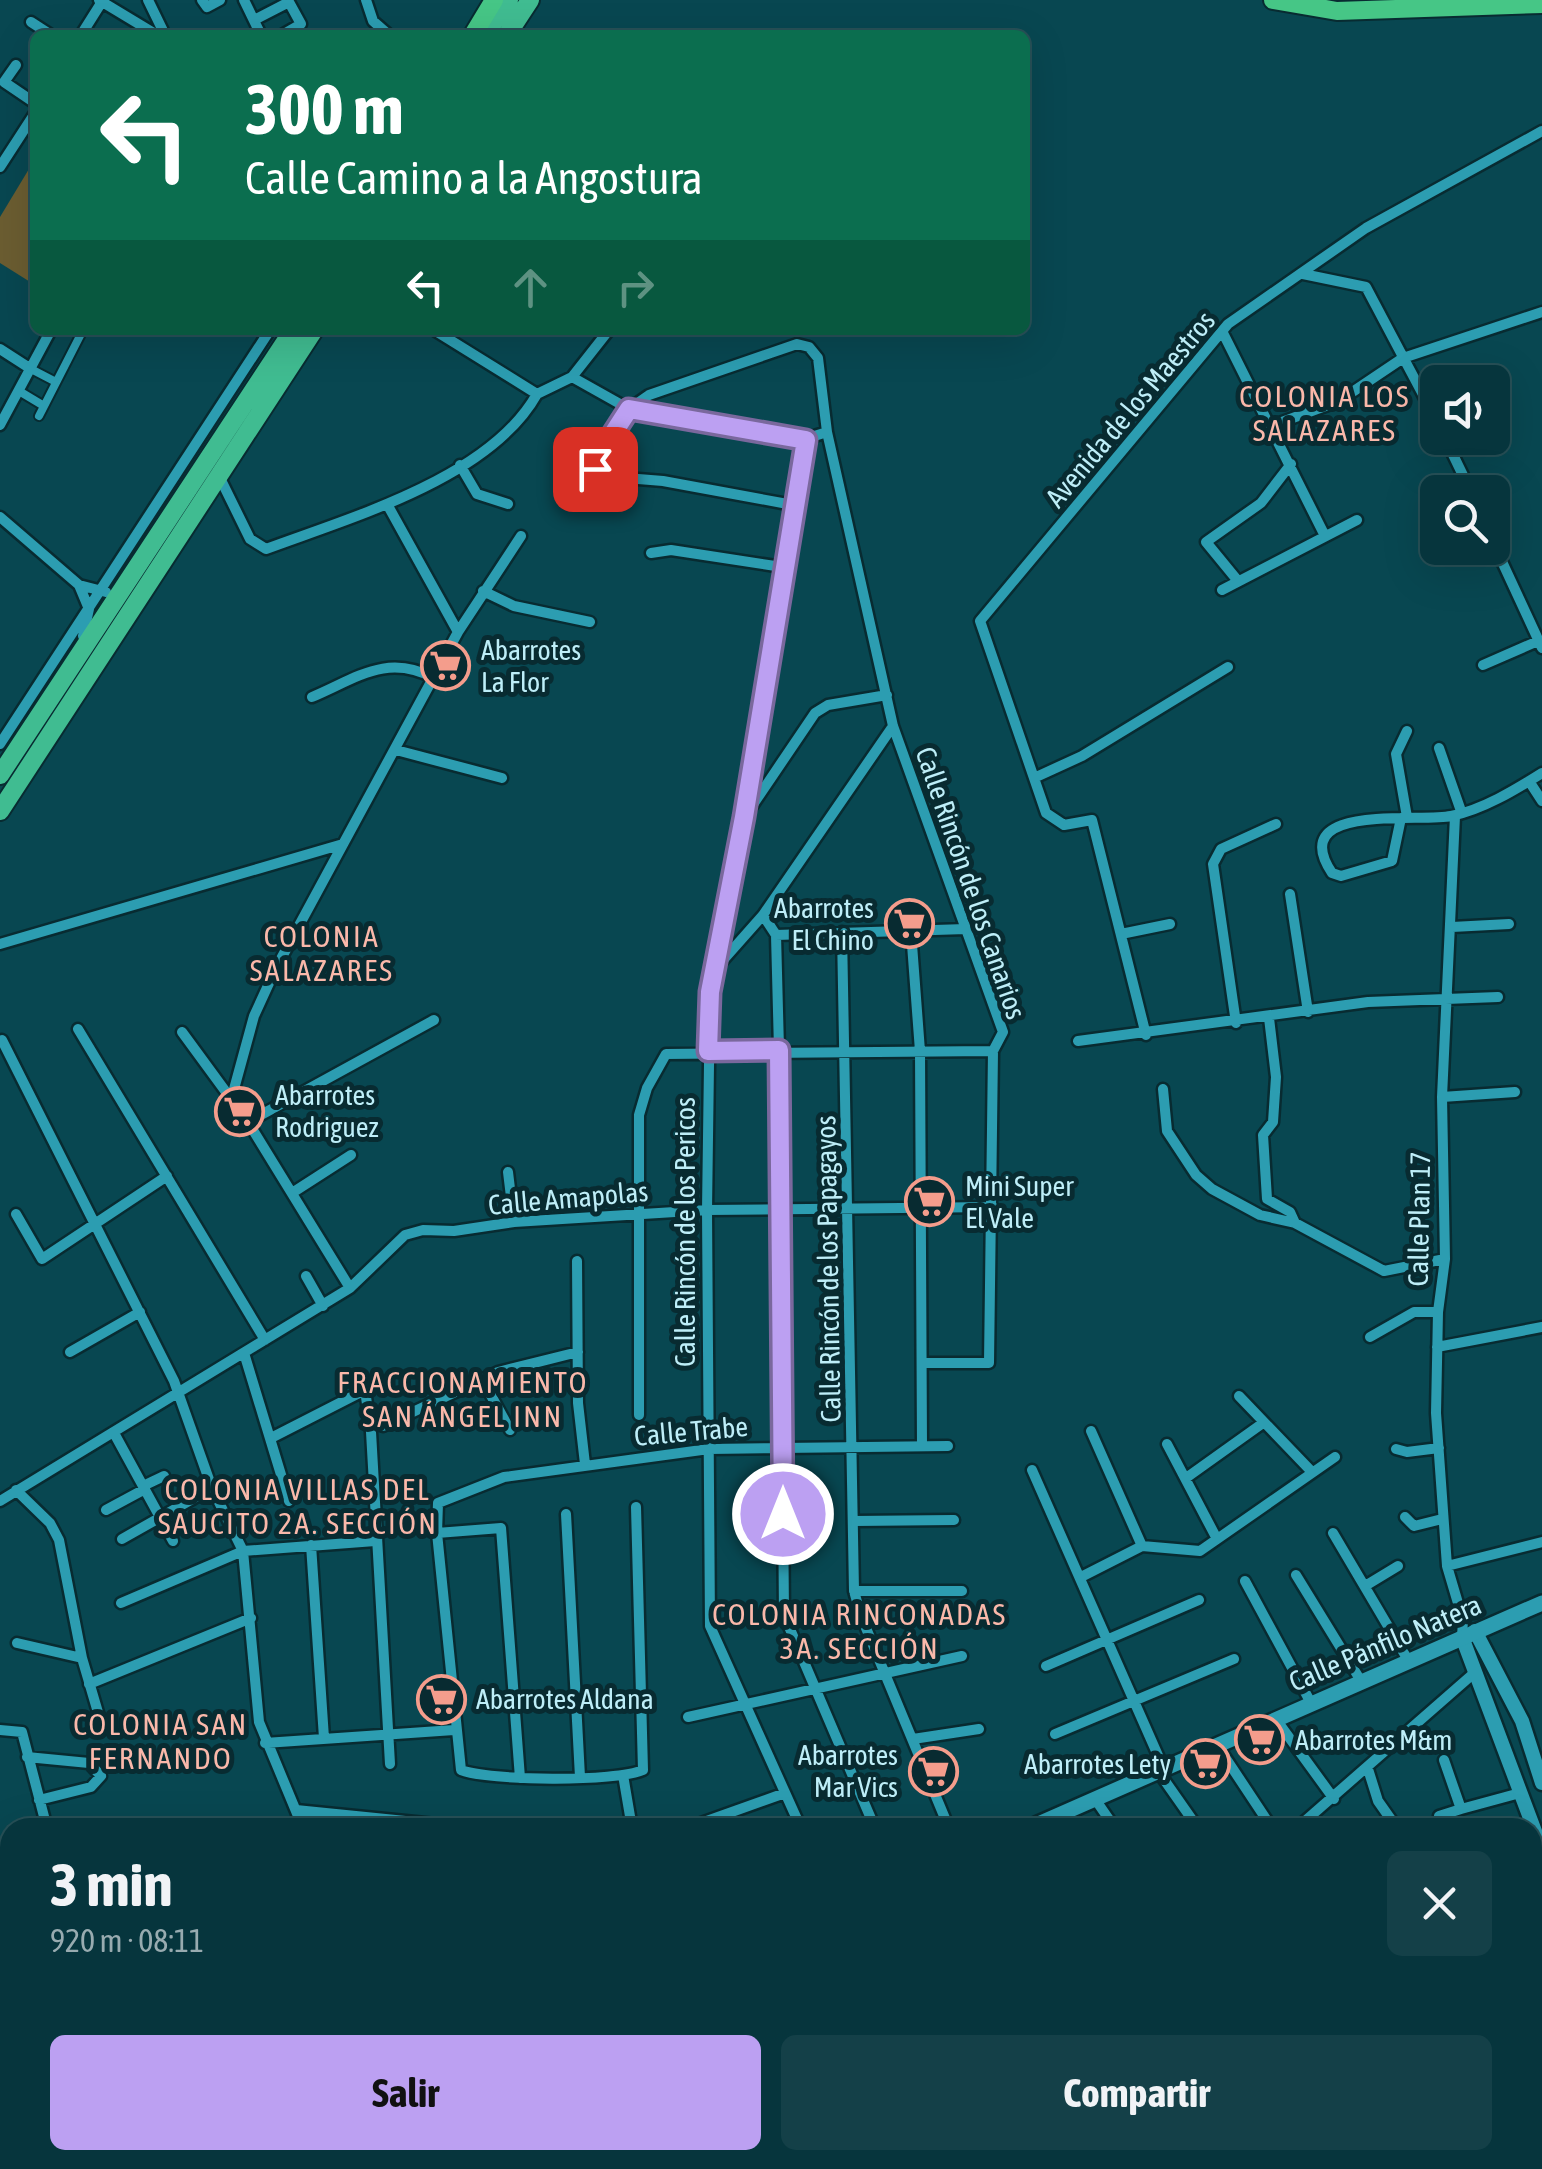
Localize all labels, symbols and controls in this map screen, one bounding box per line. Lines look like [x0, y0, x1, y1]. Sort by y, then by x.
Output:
text: 300 m [245, 69, 404, 149]
icon: left [80, 70, 210, 200]
text: Calle Camino a la Angostura [245, 152, 703, 204]
icon: left [398, 260, 453, 315]
icon: ahead [503, 260, 558, 315]
icon: right [608, 260, 663, 315]
street label: Avenida de los Maestros [1039, 305, 1221, 513]
map controls [1420, 365, 1510, 565]
button: sound [1420, 365, 1510, 455]
district label: COLONIA LOS SALAZARES [1239, 379, 1411, 447]
pin [553, 427, 638, 512]
icon: arrive [568, 442, 623, 497]
button: search [1420, 475, 1510, 565]
place label: Abarrotes La Flor [481, 634, 581, 698]
supermarket icon: Abarrotes La Flor [420, 640, 472, 692]
street label: Calle Rincón de los Canarios [909, 743, 1033, 1023]
place label: Abarrotes El Chino [774, 892, 874, 956]
supermarket icon: Abarrotes El Chino [883, 898, 935, 950]
district label: COLONIA SALAZARES [250, 919, 394, 987]
place label: Abarrotes Rodriguez [275, 1079, 379, 1143]
supermarket icon: Abarrotes Rodriguez [214, 1085, 266, 1137]
street label: Calle Rincón de los Pericos [669, 1097, 701, 1367]
street label: Calle Rincón de los Papagayos [809, 1115, 847, 1423]
street label: Calle Plan 17 [1402, 1151, 1436, 1287]
place label: Mini Super El Vale [965, 1170, 1074, 1234]
street label: Calle Amapolas [487, 1175, 649, 1221]
supermarket icon: Mini Super El Vale [904, 1176, 956, 1228]
district label: FRACCIONAMIENTO SAN ÁNGEL INN [337, 1365, 589, 1433]
street label: Calle Trabe [633, 1410, 749, 1452]
position arrow [731, 1462, 835, 1566]
district label: COLONIA VILLAS DEL SAUCITO 2A. SECCIÓN [158, 1472, 438, 1540]
street label: Calle Pánfilo Natera [1284, 1588, 1486, 1698]
district label: COLONIA RINCONADAS 3A. SECCIÓN [712, 1597, 1008, 1665]
supermarket icon: Abarrotes Aldana [415, 1673, 467, 1725]
place label: Abarrotes Aldana [476, 1683, 654, 1715]
district label: COLONIA SAN FERNANDO [73, 1707, 249, 1775]
supermarket icon: Abarrotes M&m [1234, 1714, 1286, 1766]
place label: Abarrotes M&m [1295, 1724, 1452, 1756]
supermarket icon: Abarrotes Lety [1180, 1738, 1232, 1790]
place label: Abarrotes Mar Vics [798, 1739, 898, 1803]
supermarket icon: Abarrotes Mar Vics [907, 1745, 959, 1797]
place label: Abarrotes Lety [1024, 1748, 1171, 1780]
text: 3 min [50, 1850, 173, 1919]
button: close [1387, 1851, 1492, 1956]
text: 920 m · 08:11 [50, 1922, 204, 1959]
button: Salir [50, 2035, 761, 2150]
button: Compartir [781, 2035, 1492, 2150]

